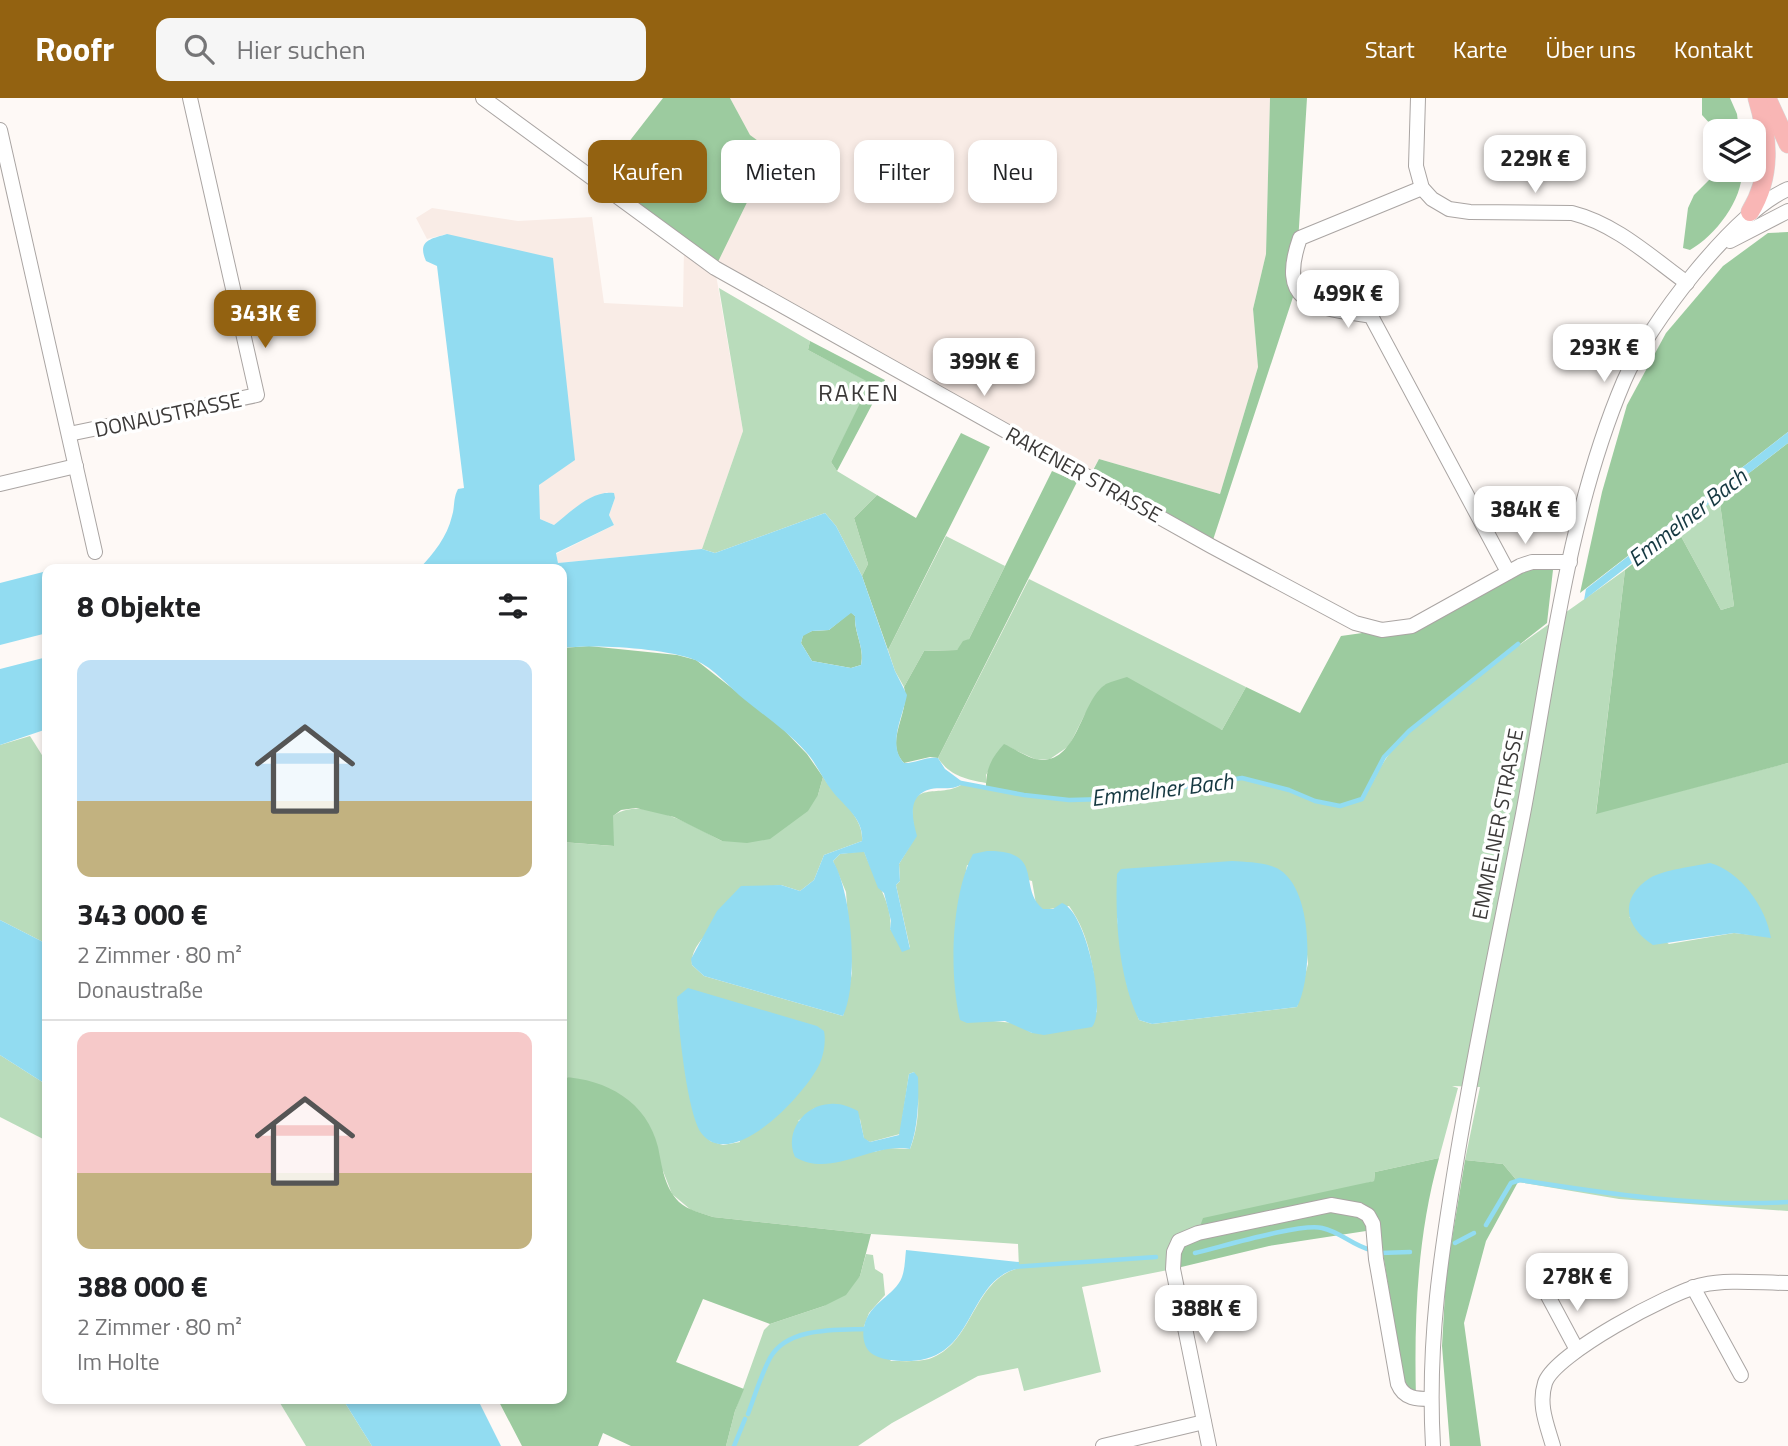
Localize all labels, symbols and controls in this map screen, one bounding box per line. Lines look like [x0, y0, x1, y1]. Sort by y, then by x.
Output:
search box [156, 18, 646, 81]
text: Roofr [35, 24, 114, 74]
icon: search [180, 30, 218, 68]
text: Hier suchen [236, 30, 366, 69]
text: Start [1365, 31, 1415, 67]
text: Karte [1453, 31, 1507, 67]
text: Über uns [1545, 31, 1636, 67]
text: Kontakt [1674, 31, 1753, 67]
map controls [1703, 119, 1766, 182]
button: layers [1703, 119, 1766, 182]
pin: 229K € [1478, 136, 1592, 195]
chip: Kaufen [588, 140, 707, 203]
chip: Mieten [721, 140, 840, 203]
chip: Filter [854, 140, 954, 203]
chip: Neu [968, 140, 1057, 203]
text: 229K € [1500, 140, 1570, 175]
pin: 499K € [1291, 271, 1405, 330]
text: 499K € [1313, 275, 1383, 310]
pin: 343K € [208, 290, 322, 350]
text: 343K € [230, 295, 300, 330]
pin: 293K € [1547, 324, 1661, 384]
text: 293K € [1569, 329, 1639, 364]
pin: 399K € [927, 338, 1041, 398]
text: 399K € [949, 343, 1019, 378]
district label: RAKEN [818, 374, 900, 410]
street label: DONAUSTRASSE [92, 383, 244, 445]
street label: RAKENER STRASSE [1000, 418, 1168, 530]
water label: Emmelner Bach [1620, 459, 1754, 575]
pin: 384K € [1468, 486, 1582, 546]
text: 384K € [1490, 491, 1560, 526]
text: 8 Objekte [77, 583, 201, 629]
icon: filters [494, 587, 532, 625]
icon: home [242, 706, 368, 832]
street label: EMMELNER STRASSE [1463, 726, 1531, 922]
water label: Emmelner Bach [1089, 763, 1236, 815]
text: 343 000 € [77, 891, 208, 937]
text: 2 Zimmer · 80 m² [77, 937, 242, 972]
text: Donaustraße [77, 972, 203, 1007]
icon: home [242, 1078, 368, 1204]
pin: 278K € [1520, 1254, 1634, 1313]
text: 278K € [1542, 1258, 1612, 1293]
text: 388 000 € [77, 1263, 208, 1309]
pin: 388K € [1149, 1286, 1263, 1345]
text: 388K € [1171, 1290, 1241, 1325]
text: 2 Zimmer · 80 m² [77, 1309, 242, 1344]
text: Im Holte [77, 1344, 160, 1379]

